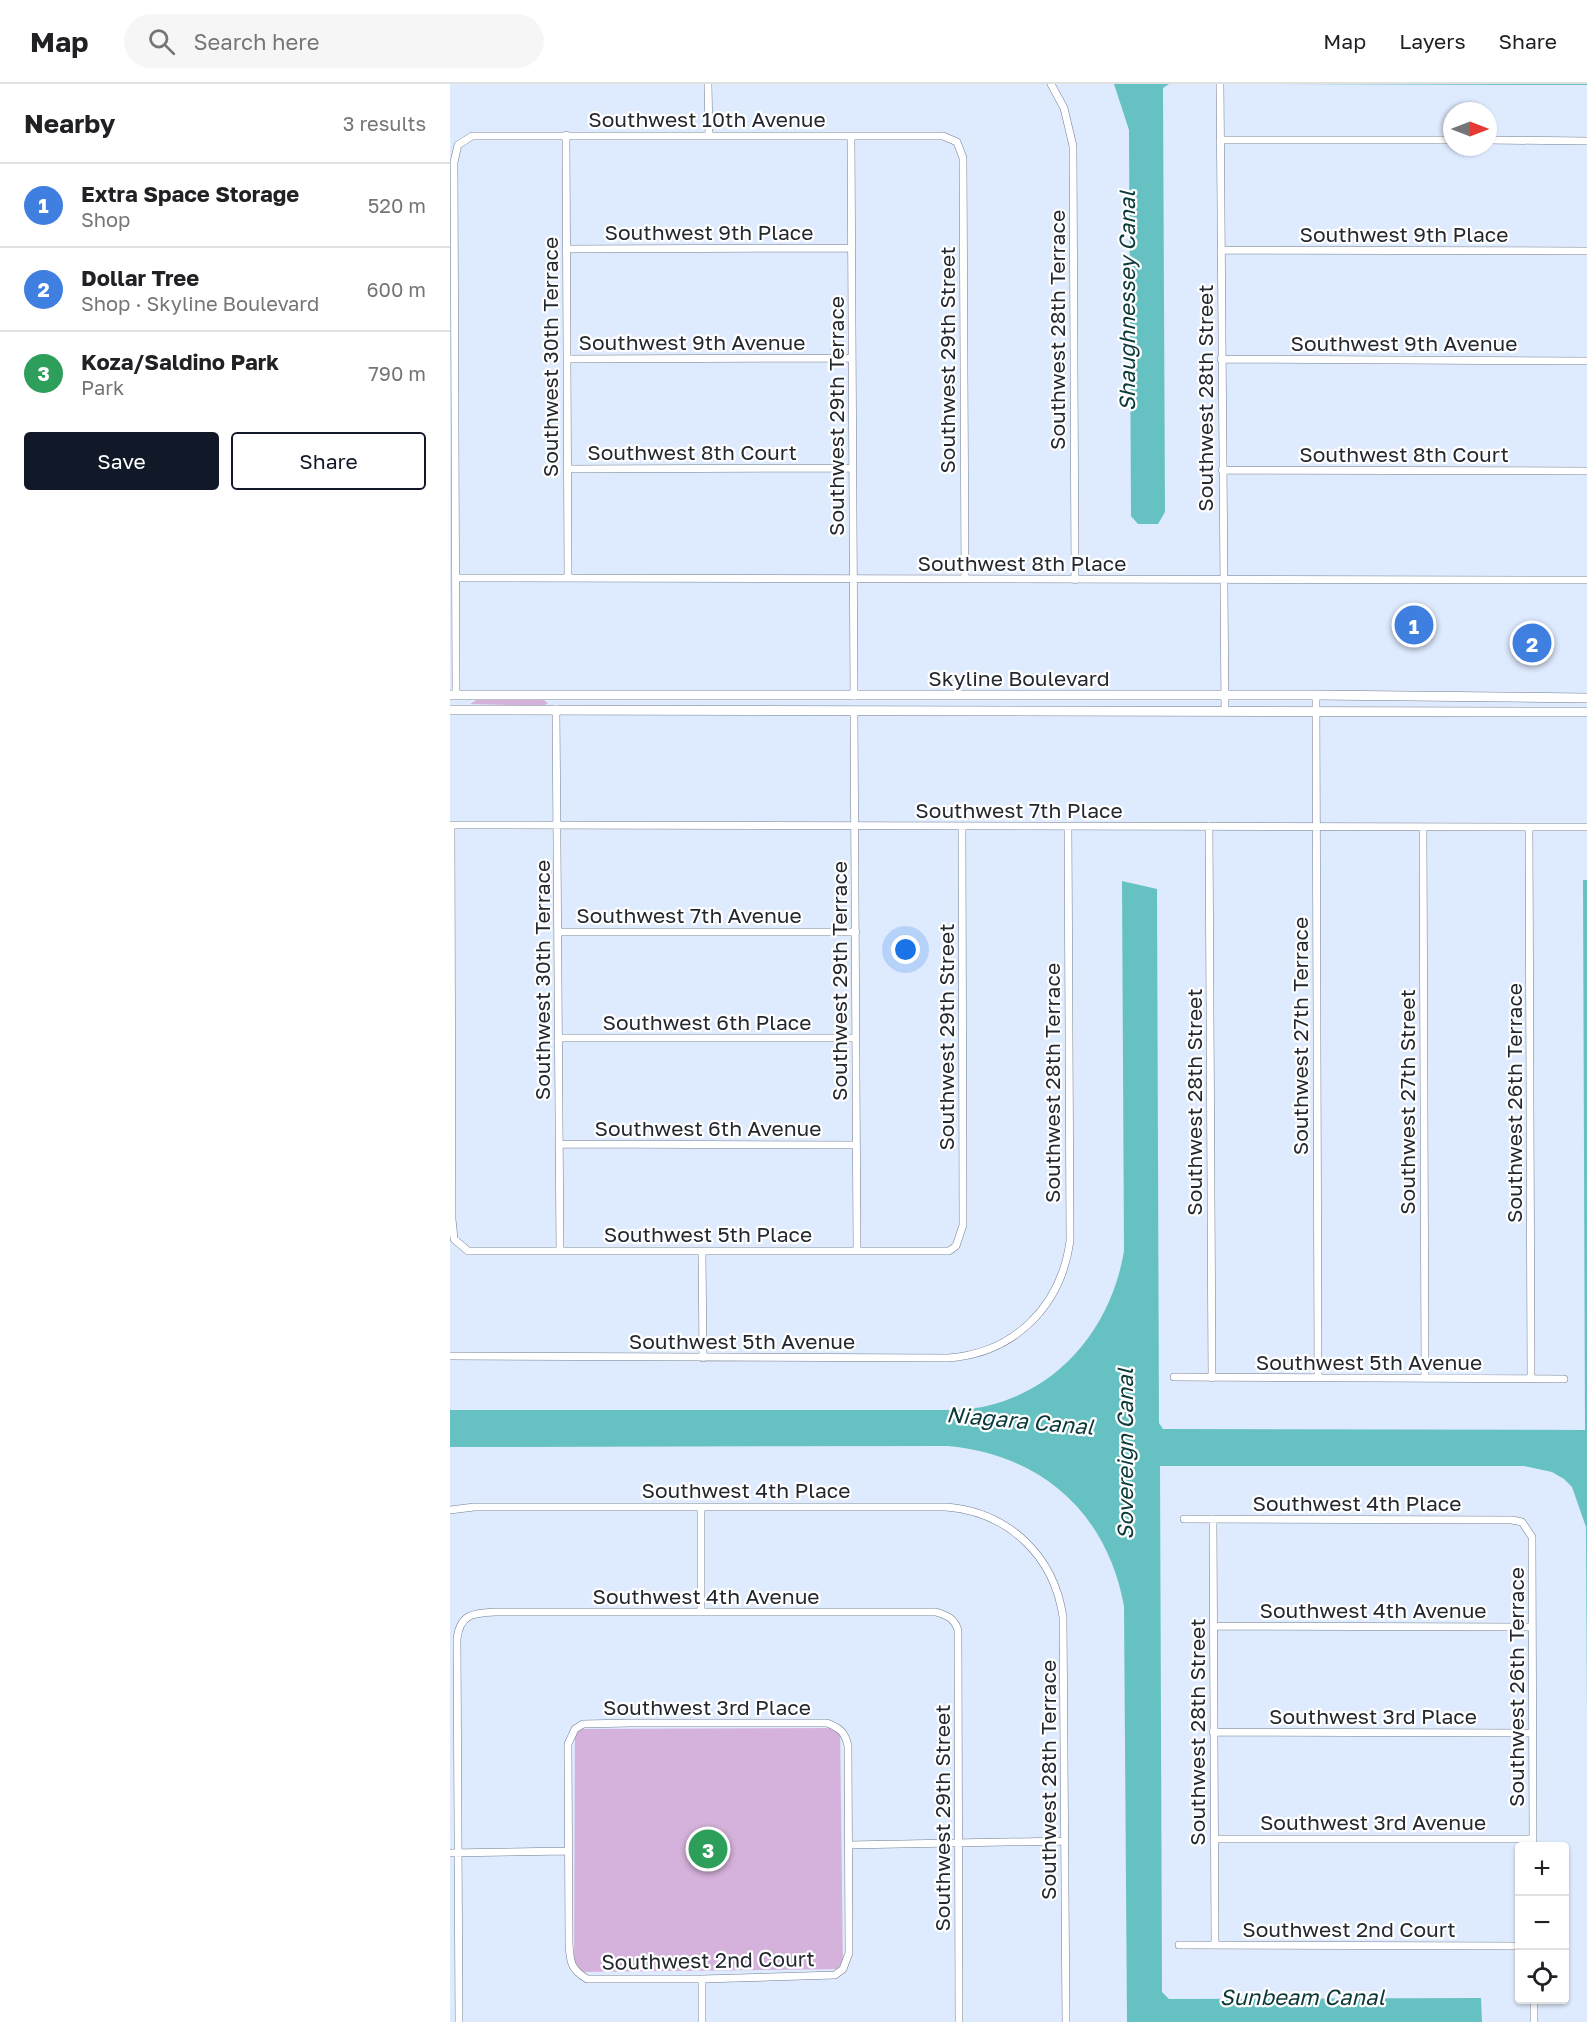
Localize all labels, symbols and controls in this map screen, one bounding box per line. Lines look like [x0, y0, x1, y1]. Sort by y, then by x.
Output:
search box [124, 14, 544, 68]
text: Map [30, 25, 88, 58]
icon: search [145, 25, 178, 58]
text: Search here [193, 28, 319, 55]
text: Map [1323, 28, 1366, 54]
text: Layers [1399, 28, 1466, 54]
text: Share [1499, 28, 1557, 54]
north arrow [1443, 102, 1497, 156]
street label: Southwest 10th Avenue [588, 106, 826, 132]
text: Nearby [24, 108, 115, 139]
text: 3 results [343, 111, 426, 135]
text: Extra Space Storage [81, 180, 299, 207]
water label: Shaughnessey Canal [1113, 190, 1140, 411]
text: 1 [38, 193, 49, 217]
text: 520 m [368, 193, 426, 217]
text: Shop [81, 207, 130, 231]
street label: Southwest 28th Terrace [1044, 210, 1070, 450]
street label: Southwest 9th Place [605, 219, 813, 245]
street label: Southwest 9th Place [1300, 221, 1508, 247]
street label: Southwest 30th Terrace [537, 237, 563, 477]
street label: Southwest 29th Street [934, 246, 960, 474]
text: Dollar Tree [81, 264, 199, 291]
text: 2 [37, 277, 50, 301]
text: 600 m [366, 277, 426, 301]
street label: Southwest 28th Street [1192, 284, 1218, 512]
text: Shop · Skyline Boulevard [81, 291, 319, 315]
street label: Southwest 29th Terrace [823, 296, 849, 536]
street label: Southwest 9th Avenue [578, 329, 806, 355]
street label: Southwest 9th Avenue [1290, 330, 1518, 356]
text: Koza/Saldino Park [81, 348, 279, 375]
text: 3 [37, 361, 50, 385]
text: 790 m [368, 361, 426, 385]
text: Park [81, 375, 124, 399]
button: Save [24, 432, 219, 490]
button: Share [231, 432, 426, 490]
street label: Southwest 8th Court [587, 439, 797, 465]
street label: Southwest 8th Court [1299, 441, 1509, 467]
street label: Southwest 8th Place [918, 550, 1126, 576]
pin: 1 [1394, 602, 1434, 648]
pin: 2 [1512, 620, 1552, 666]
street label: Skyline Boulevard [928, 665, 1110, 691]
street label: Southwest 7th Place [915, 797, 1123, 823]
street label: Southwest 30th Terrace [529, 860, 555, 1100]
street label: Southwest 29th Terrace [826, 861, 852, 1101]
street label: Southwest 7th Avenue [576, 902, 802, 928]
street label: Southwest 27th Terrace [1287, 917, 1313, 1155]
street label: Southwest 29th Street [933, 923, 959, 1151]
your location [891, 935, 920, 964]
street label: Southwest 28th Terrace [1039, 963, 1065, 1203]
street label: Southwest 26th Terrace [1501, 983, 1527, 1223]
street label: Southwest 28th Street [1181, 988, 1207, 1216]
street label: Southwest 27th Street [1394, 989, 1420, 1215]
street label: Southwest 6th Place [603, 1009, 811, 1035]
street label: Southwest 6th Avenue [594, 1115, 822, 1141]
street label: Southwest 5th Place [604, 1221, 812, 1247]
street label: Southwest 5th Avenue [629, 1328, 855, 1354]
street label: Southwest 5th Avenue [1256, 1349, 1482, 1375]
water label: Sovereign Canal [1111, 1367, 1138, 1540]
water label: Niagara Canal [945, 1400, 1096, 1440]
street label: Southwest 4th Place [642, 1477, 850, 1503]
street label: Southwest 4th Place [1253, 1490, 1461, 1516]
street label: Southwest 26th Terrace [1503, 1567, 1529, 1807]
street label: Southwest 4th Avenue [592, 1583, 820, 1609]
street label: Southwest 4th Avenue [1259, 1597, 1487, 1623]
street label: Southwest 28th Street [1184, 1618, 1210, 1846]
street label: Southwest 28th Terrace [1035, 1660, 1061, 1900]
street label: Southwest 3rd Place [603, 1694, 811, 1720]
street label: Southwest 3rd Place [1269, 1703, 1477, 1729]
street label: Southwest 29th Street [929, 1704, 955, 1932]
street label: Southwest 3rd Avenue [1260, 1809, 1486, 1835]
pin: 3 [688, 1826, 728, 1872]
map controls [1515, 1842, 1569, 2004]
button: + [1515, 1842, 1569, 1896]
button: − [1515, 1896, 1569, 1950]
street label: Southwest 2nd Court [1242, 1916, 1456, 1942]
street label: Southwest 2nd Court [601, 1945, 815, 1975]
button: locate [1515, 1950, 1569, 2004]
water label: Sunbeam Canal [1219, 1983, 1385, 2010]

